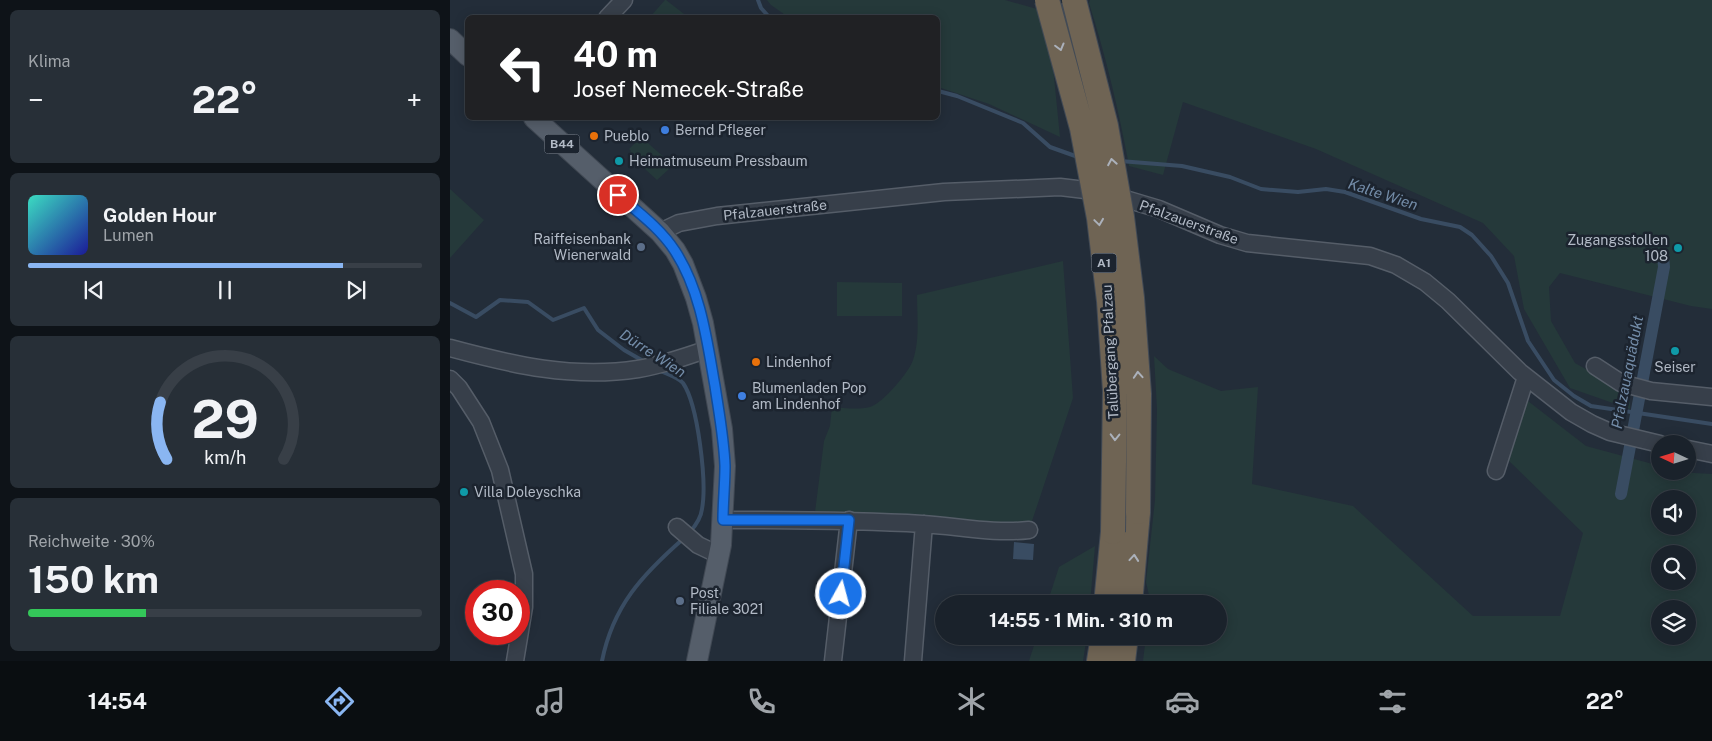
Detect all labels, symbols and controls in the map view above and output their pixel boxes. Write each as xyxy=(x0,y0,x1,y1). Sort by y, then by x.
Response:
text: 40 m xyxy=(573,34,658,75)
icon: left xyxy=(490,35,555,100)
one-way arrow xyxy=(1054,43,1065,51)
text: Klima xyxy=(28,52,70,71)
text: Josef Nemecek-Straße xyxy=(573,76,804,102)
text: 22° xyxy=(192,77,258,122)
text: − xyxy=(28,83,44,116)
text: + xyxy=(406,83,422,116)
place label: Bernd Pfleger xyxy=(675,122,766,138)
marker: Bernd Pfleger xyxy=(659,124,671,136)
place label: Pueblo xyxy=(604,128,649,144)
marker: Pueblo xyxy=(588,130,600,142)
road number: B44 xyxy=(544,134,580,154)
place label: Heimatmuseum Pressbaum xyxy=(629,153,808,169)
marker: Heimatmuseum Pressbaum xyxy=(613,155,625,167)
one-way arrow xyxy=(1108,158,1118,166)
pin xyxy=(597,174,639,216)
water label: Kalte Wien xyxy=(1346,175,1420,213)
icon: arrive xyxy=(604,181,632,209)
street label: Pfalzauerstraße xyxy=(722,197,828,223)
street label: Pfalzauerstraße xyxy=(1137,197,1241,247)
text: Golden Hour xyxy=(103,204,217,226)
one-way arrow xyxy=(1094,218,1104,227)
text: Lumen xyxy=(103,226,154,245)
place label: Raiffeisenbank Wienerwald xyxy=(533,231,631,263)
place label: Zugangsstollen 108 xyxy=(1567,232,1668,264)
marker: Raiffeisenbank Wienerwald xyxy=(635,241,647,253)
marker: Zugangsstollen 108 xyxy=(1672,242,1684,254)
road number: A1 xyxy=(1092,254,1116,272)
icon: previous xyxy=(80,276,108,304)
icon: pause xyxy=(211,276,239,304)
icon: next xyxy=(342,276,370,304)
street label: Talübergang Pfalzau xyxy=(1098,284,1122,420)
water label: Pfalzauaquädukt xyxy=(1608,314,1646,430)
water label: Dürre Wien xyxy=(617,325,689,381)
marker: Seiser xyxy=(1669,345,1681,357)
place label: Lindenhof xyxy=(766,354,832,370)
marker: Lindenhof xyxy=(750,356,762,368)
place label: Seiser xyxy=(1654,359,1696,375)
one-way arrow xyxy=(1132,371,1143,379)
place label: Blumenladen Pop am Lindenhof xyxy=(752,380,866,412)
text: 29 xyxy=(191,389,259,450)
marker: Blumenladen Pop am Lindenhof xyxy=(736,390,748,402)
one-way arrow xyxy=(1109,433,1120,441)
north arrow xyxy=(1651,435,1696,480)
map controls xyxy=(1651,435,1696,645)
text: km/h xyxy=(204,447,246,468)
place label: Villa Doleyschka xyxy=(474,484,581,500)
marker: Villa Doleyschka xyxy=(458,486,470,498)
button: sound xyxy=(1651,490,1696,535)
text: Reichweite · 30% xyxy=(28,532,155,551)
button: search xyxy=(1651,545,1696,590)
one-way arrow xyxy=(1128,553,1139,561)
text: 150 km xyxy=(28,557,159,602)
position arrow xyxy=(814,567,866,619)
speed limit sign: 30 xyxy=(465,580,530,645)
place label: Post Filiale 3021 xyxy=(690,585,764,617)
marker: Post Filiale 3021 xyxy=(674,595,686,607)
button: layers xyxy=(1651,600,1696,645)
text: 14:55 · 1 Min. · 310 m xyxy=(989,609,1173,631)
icon: directions xyxy=(322,684,357,719)
icon: music xyxy=(533,684,568,719)
icon: phone xyxy=(744,684,779,719)
icon: climate xyxy=(954,684,989,719)
icon: car xyxy=(1165,684,1200,719)
icon: filters xyxy=(1375,684,1410,719)
text: 14:54 xyxy=(88,688,147,714)
text: 22° xyxy=(1586,688,1624,714)

